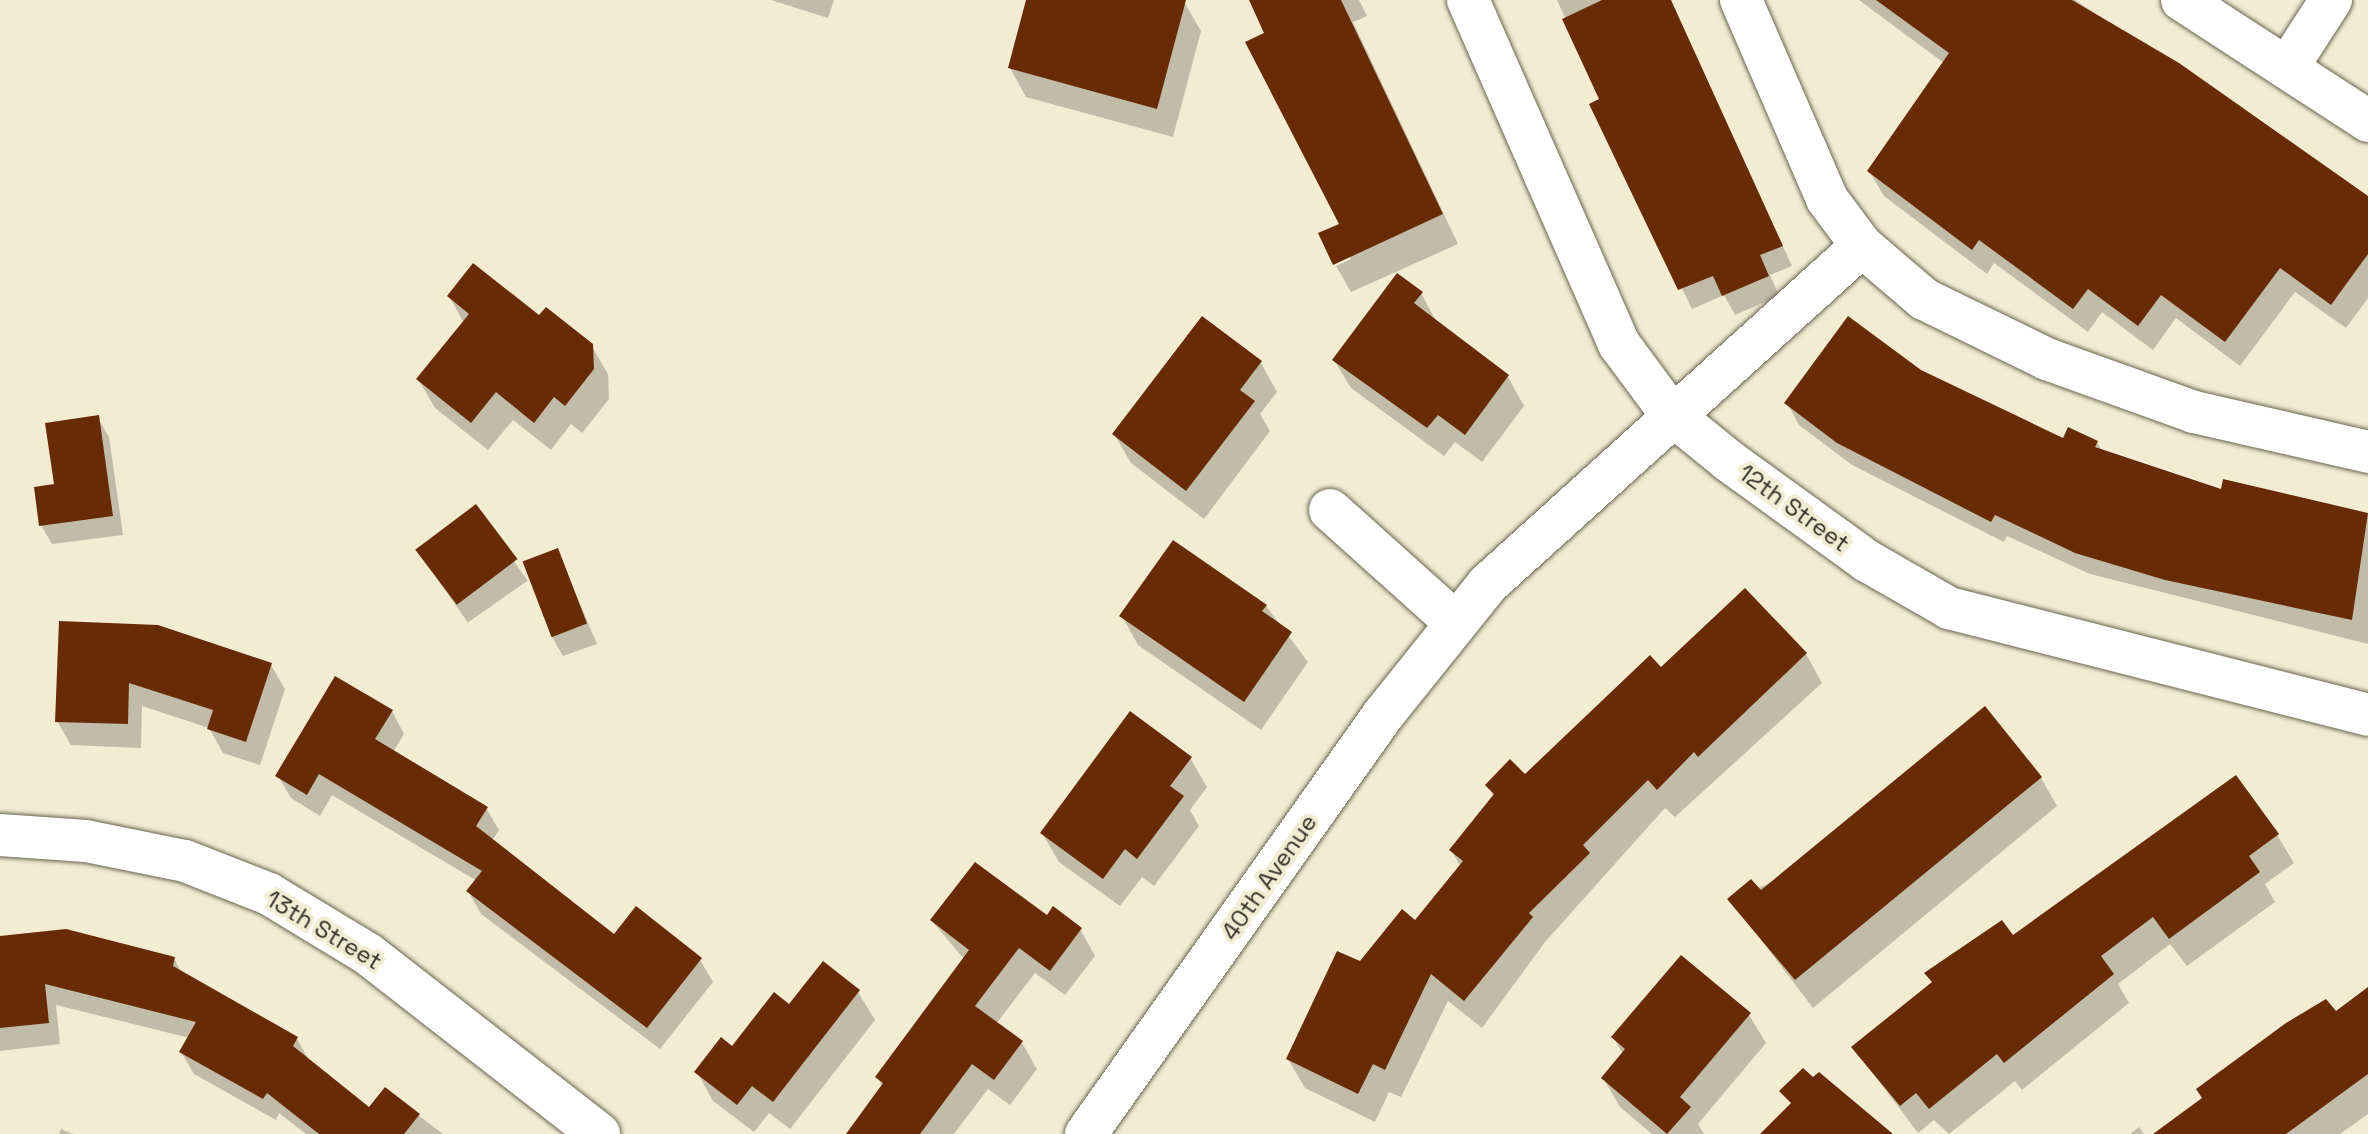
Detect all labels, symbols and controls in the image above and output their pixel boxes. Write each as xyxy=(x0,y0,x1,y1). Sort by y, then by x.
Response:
street label: 12th Street xyxy=(1733,458,1855,558)
street label: 40th Avenue xyxy=(1215,809,1323,945)
street label: 13th Street xyxy=(261,884,387,976)

